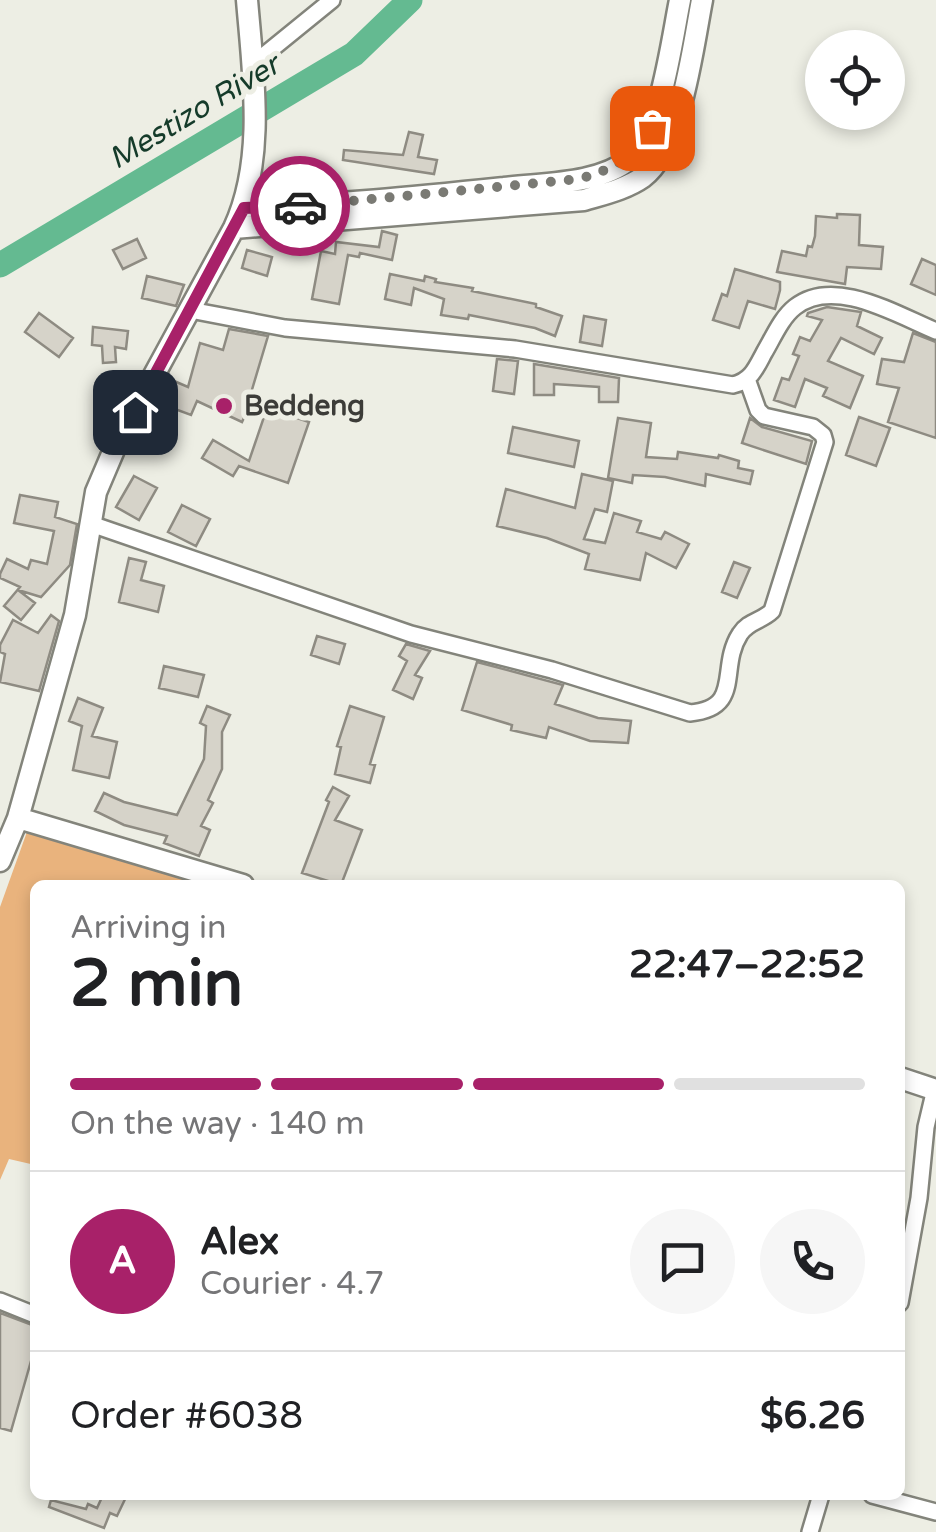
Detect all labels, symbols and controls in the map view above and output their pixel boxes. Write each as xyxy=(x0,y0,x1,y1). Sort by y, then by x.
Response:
map controls xyxy=(805,30,905,130)
button: locate xyxy=(805,30,905,130)
water label: Mestizo River xyxy=(102,45,289,177)
pin xyxy=(610,86,695,171)
icon: bag xyxy=(625,101,680,156)
courier xyxy=(250,156,350,256)
icon: car xyxy=(273,179,328,234)
pin xyxy=(93,370,178,455)
icon: home xyxy=(108,385,163,440)
place label: Beddeng xyxy=(244,389,365,423)
marker: Beddeng xyxy=(213,395,235,417)
text: Arriving in xyxy=(70,909,227,947)
text: 22:47–22:52 xyxy=(629,942,865,988)
text: 2 min xyxy=(70,945,243,1024)
text: On the way · 140 m xyxy=(70,1105,365,1143)
button: chat xyxy=(630,1209,735,1314)
button: phone xyxy=(760,1209,865,1314)
text: Alex xyxy=(200,1219,279,1265)
text: A xyxy=(108,1238,137,1284)
text: Courier · 4.7 xyxy=(200,1265,384,1303)
text: Order #6038 xyxy=(70,1393,303,1439)
text: $6.26 xyxy=(760,1393,865,1439)

